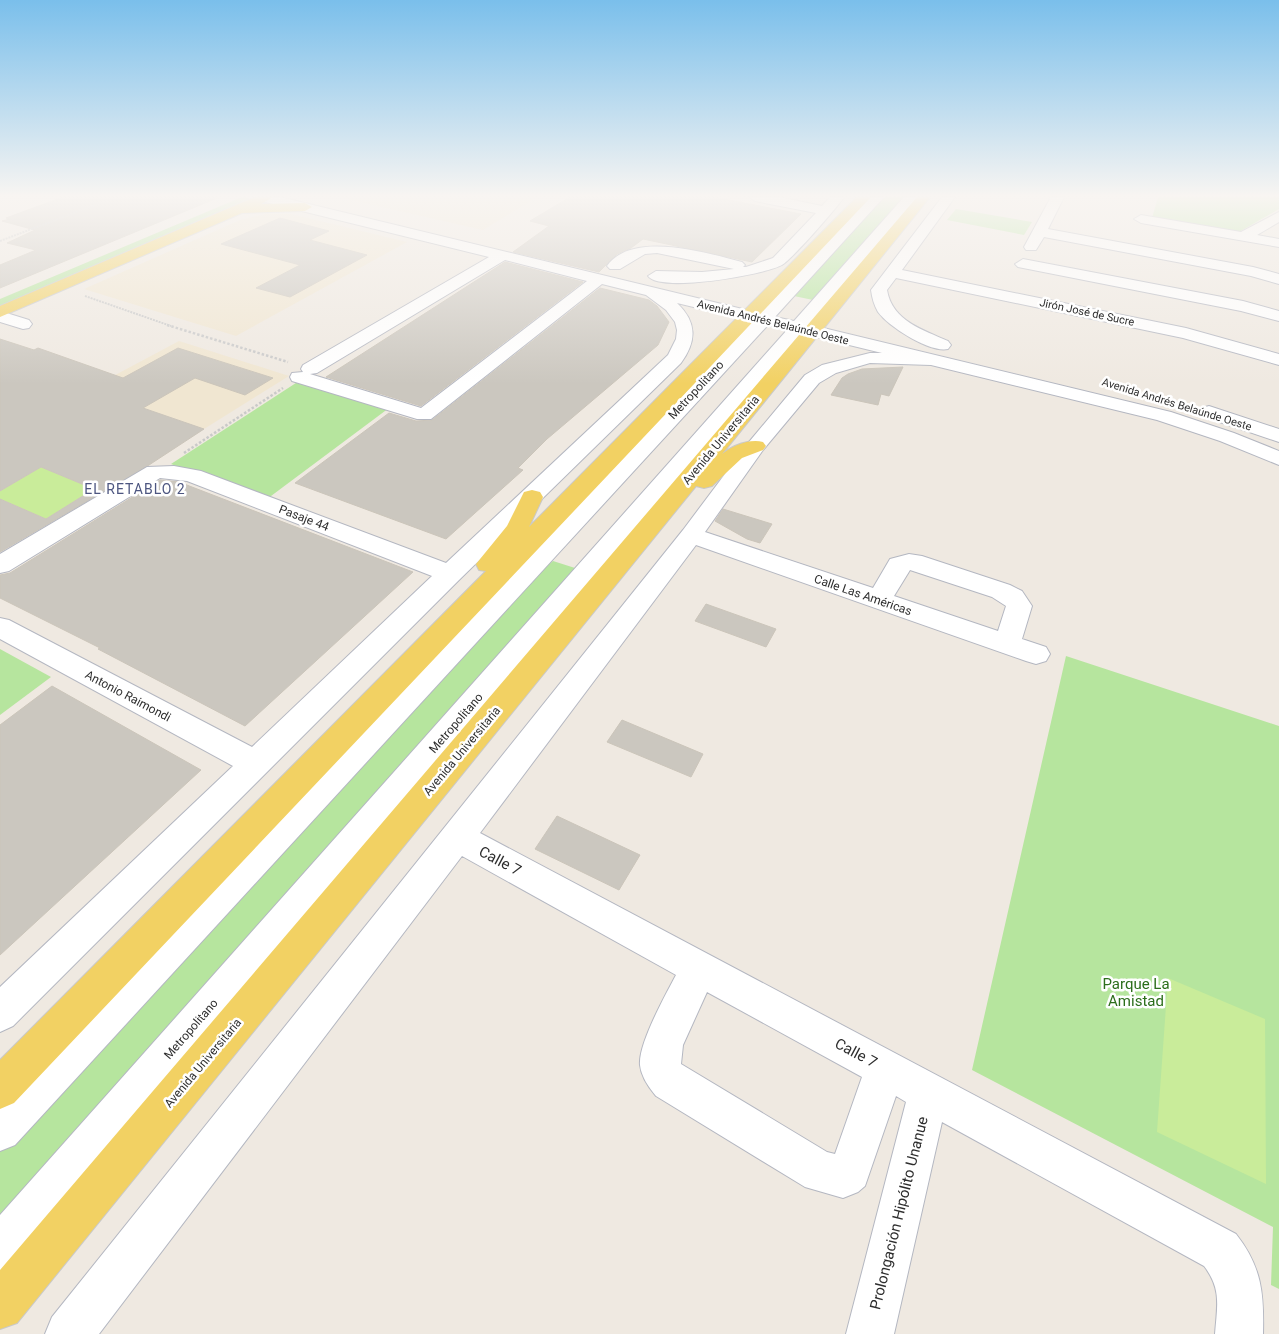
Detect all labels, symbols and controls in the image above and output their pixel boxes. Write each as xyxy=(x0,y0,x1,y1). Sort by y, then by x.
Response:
street label: Jirón José de Sucre xyxy=(1038,296,1136,329)
street label: Avenida Andrés Belaúnde Oeste xyxy=(696,297,850,348)
street label: Metropolitano xyxy=(665,358,727,422)
street label: Avenida Andrés Belaúnde Oeste xyxy=(1100,375,1253,434)
street label: Avenida Universitaria xyxy=(680,393,762,487)
district label: EL RETABLO 2 xyxy=(84,481,186,497)
street label: Pasaje 44 xyxy=(277,502,331,534)
street label: Calle Las Américas xyxy=(812,572,914,618)
street label: Antonio Raimondi xyxy=(83,668,173,725)
street label: Metropolitano xyxy=(426,690,486,756)
street label: Avenida Universitaria xyxy=(421,704,503,798)
street label: Calle 7 xyxy=(476,842,524,880)
park label: Parque La Amistad xyxy=(1102,975,1170,1010)
street label: Metropolitano xyxy=(161,996,221,1062)
street label: Avenida Universitaria xyxy=(162,1016,244,1110)
street label: Calle 7 xyxy=(832,1034,880,1072)
street label: Prolongación Hipólito Unanue xyxy=(866,1115,932,1311)

